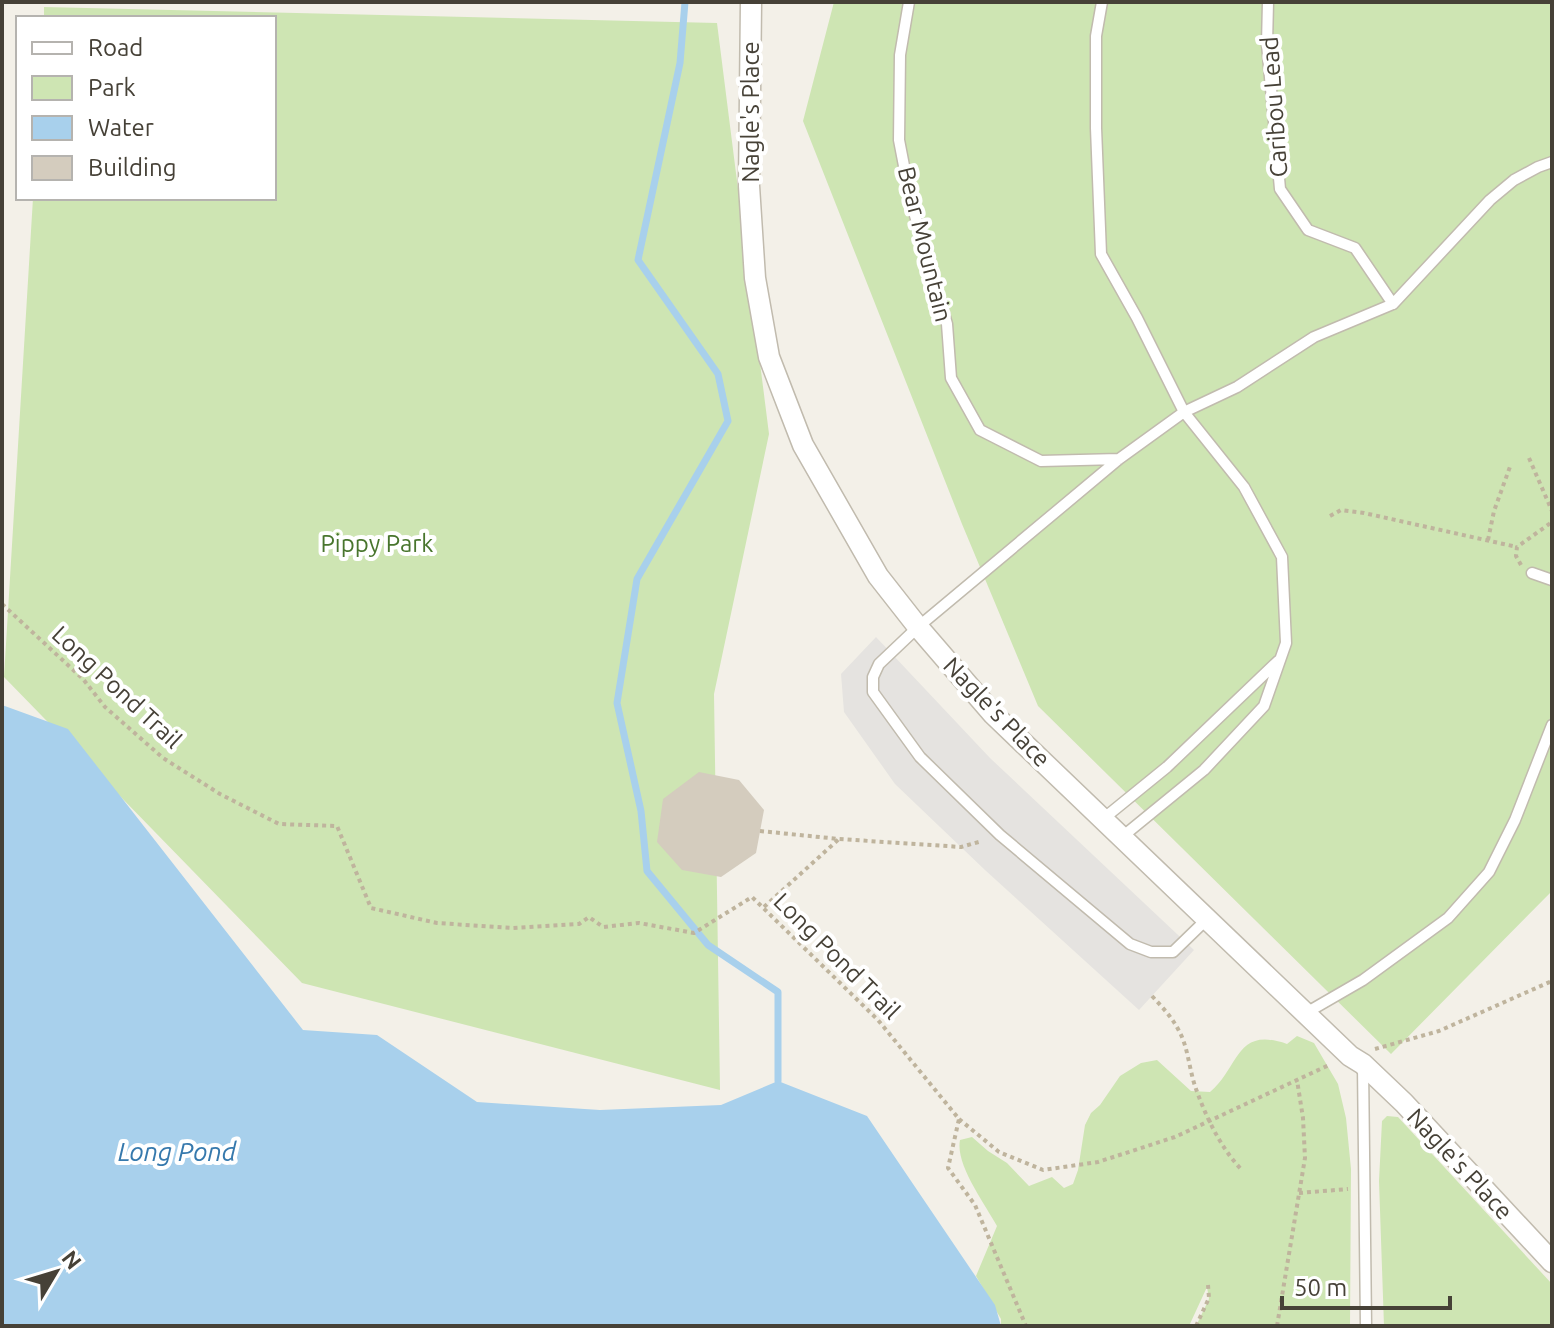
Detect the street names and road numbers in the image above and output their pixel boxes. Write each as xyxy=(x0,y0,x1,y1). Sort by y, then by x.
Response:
street label: Caribou Lead xyxy=(1256,36,1292,178)
street label: Nagle's Place xyxy=(737,41,764,183)
street label: Bear Mountain xyxy=(893,164,957,324)
street label: Long Pond Trail xyxy=(47,620,187,754)
street label: Nagle's Place xyxy=(938,652,1056,772)
street label: Long Pond Trail xyxy=(769,888,905,1024)
street label: Nagle's Place xyxy=(1402,1103,1518,1225)

